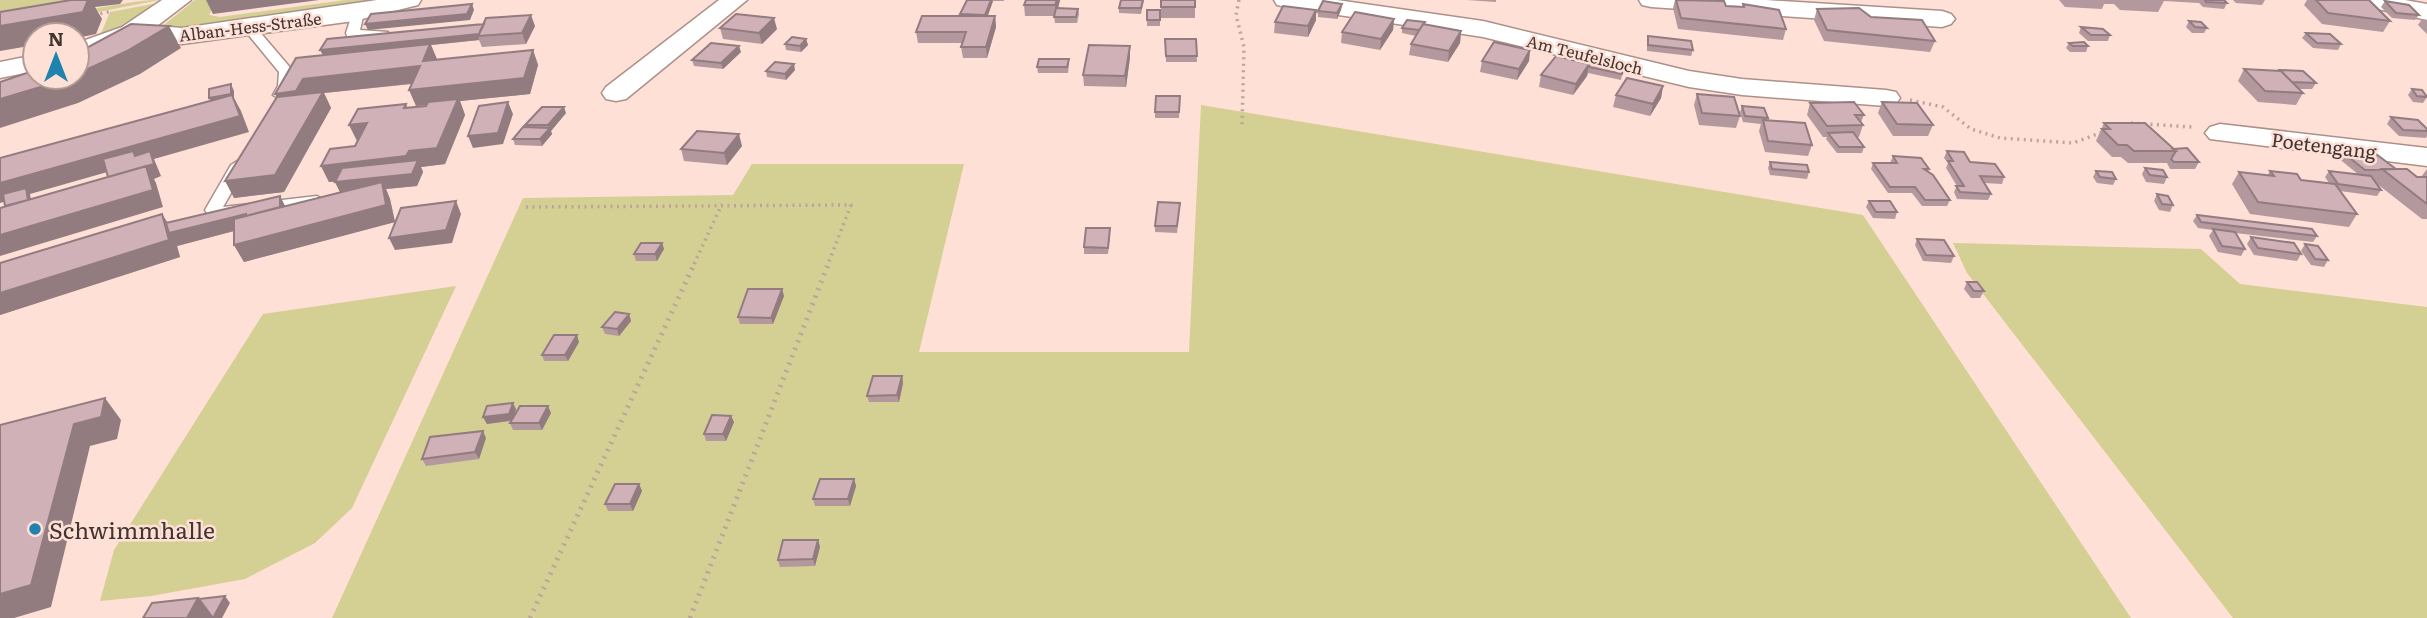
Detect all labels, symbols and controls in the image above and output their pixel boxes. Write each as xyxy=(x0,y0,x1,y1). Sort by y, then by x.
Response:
street label: Alban-Hess-Straße xyxy=(177,5,323,47)
north arrow xyxy=(21,21,91,91)
text: N xyxy=(48,24,64,52)
street label: Am Teufelsloch xyxy=(1524,28,1646,80)
street label: Poetengang xyxy=(2270,125,2379,165)
place label: Schwimmhalle xyxy=(49,512,215,546)
marker: Schwimmhalle xyxy=(27,521,43,537)

